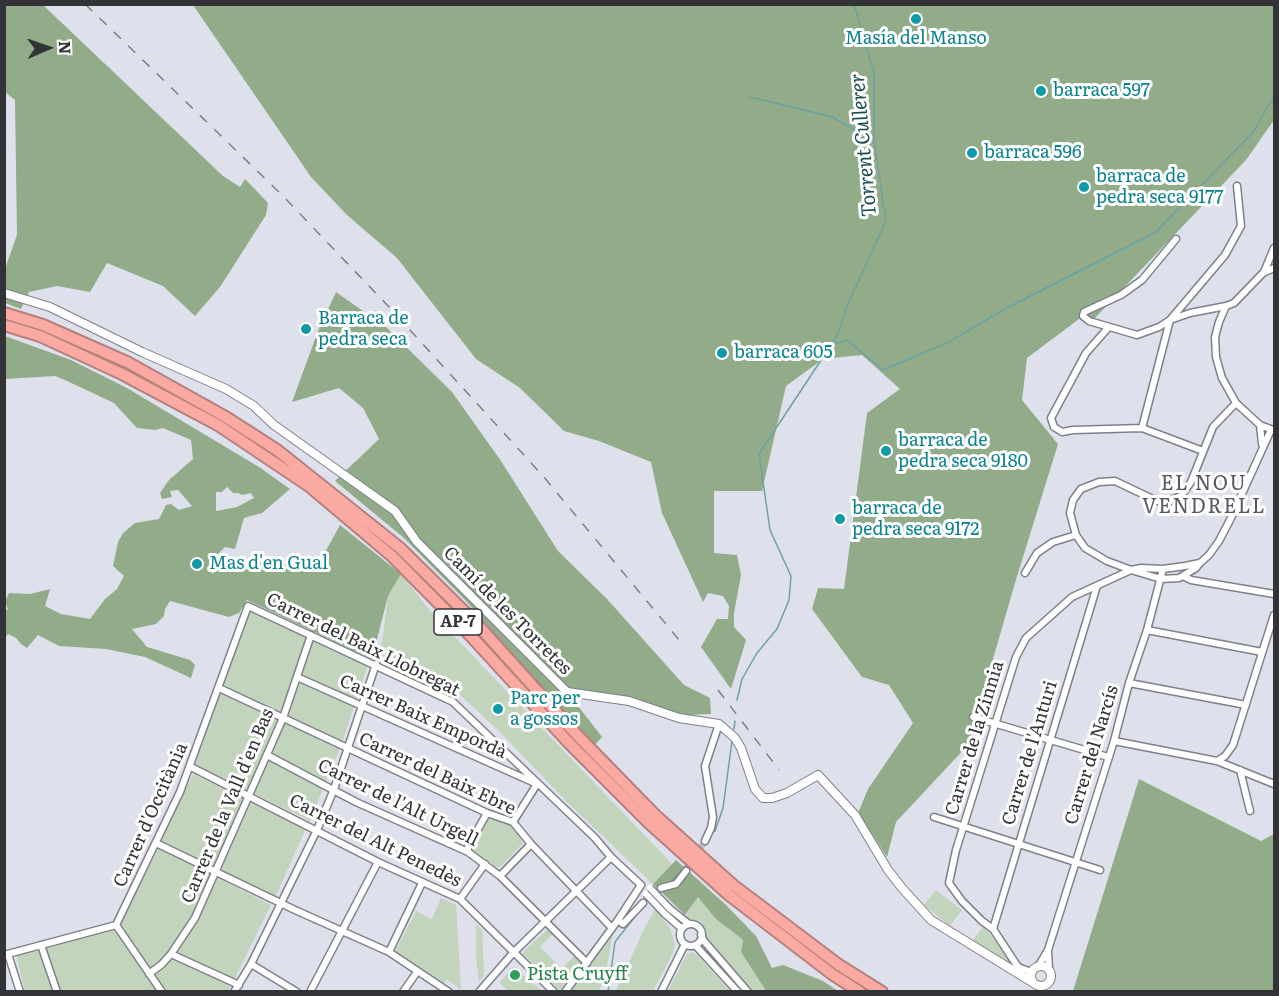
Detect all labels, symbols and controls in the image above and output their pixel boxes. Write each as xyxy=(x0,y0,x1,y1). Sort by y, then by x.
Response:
marker: Masía del Manso xyxy=(909,12,923,26)
north arrow xyxy=(18,18,78,78)
place label: Masía del Manso xyxy=(845,28,987,50)
text: N xyxy=(54,40,78,55)
water label: Torrent Cullerer xyxy=(846,72,882,218)
place label: barraca 597 xyxy=(1053,80,1150,102)
marker: barraca 597 xyxy=(1034,84,1048,98)
place label: barraca 596 xyxy=(984,142,1082,164)
marker: barraca 596 xyxy=(965,146,979,160)
place label: barraca de pedra seca 9177 xyxy=(1096,166,1223,208)
marker: barraca de pedra seca 9177 xyxy=(1077,180,1091,194)
place label: Barraca de pedra seca xyxy=(318,308,408,350)
marker: Barraca de pedra seca xyxy=(299,322,313,336)
place label: barraca 605 xyxy=(734,342,833,364)
marker: barraca 605 xyxy=(715,346,729,360)
place label: barraca de pedra seca 9180 xyxy=(898,430,1028,472)
marker: barraca de pedra seca 9180 xyxy=(879,444,893,458)
district label: EL NOU VENDRELL xyxy=(1142,472,1266,519)
place label: barraca de pedra seca 9172 xyxy=(852,498,979,540)
marker: barraca de pedra seca 9172 xyxy=(833,512,847,526)
street label: Camí de les Torretes xyxy=(439,543,575,679)
place label: Mas d'en Gual xyxy=(209,553,328,575)
marker: Mas d'en Gual xyxy=(190,557,204,571)
street label: Carrer del Baix Llobregat xyxy=(263,589,463,701)
road number: AP-7 xyxy=(434,609,482,635)
street label: Carrer de la Zinnia xyxy=(941,658,1009,818)
street label: Carrer Baix Empordà xyxy=(336,670,510,764)
street label: Carrer de l'Anturi xyxy=(998,678,1062,828)
street label: Carrer del Narcís xyxy=(1061,683,1123,827)
place label: Parc per a gossos xyxy=(510,688,580,730)
marker: Parc per a gossos xyxy=(491,702,505,716)
street label: Carrer de la Vall d'en Bas xyxy=(177,705,279,907)
street label: Carrer del Baix Ebre xyxy=(355,728,519,820)
street label: Carrer d'Occitània xyxy=(109,739,193,891)
street label: Carrer de l'Alt Urgell xyxy=(314,755,482,851)
street label: Carrer del Alt Penedès xyxy=(285,790,465,892)
place label: Pista Cruyff xyxy=(527,964,627,986)
marker: Pista Cruyff xyxy=(508,968,522,982)

